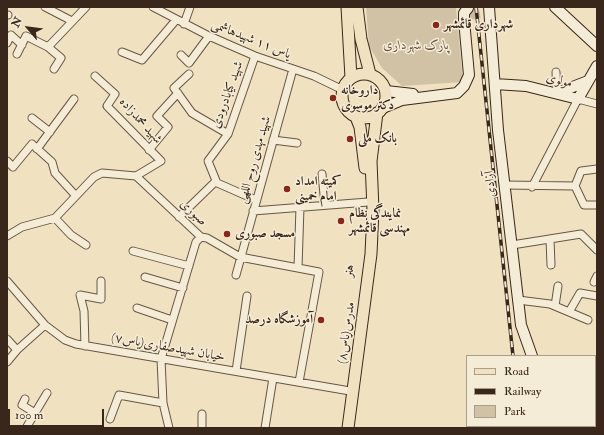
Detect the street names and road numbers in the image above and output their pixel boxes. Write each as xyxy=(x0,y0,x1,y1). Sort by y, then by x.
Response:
street label: یاس ۱۱ شهیدهاشمی xyxy=(209,17,293,63)
street label: شهید کیابادرودی xyxy=(209,59,247,131)
street label: مولوی xyxy=(544,70,574,92)
street label: شهید محمدزاده xyxy=(115,95,165,147)
street label: شهید مهدی روح اللهی xyxy=(235,114,275,206)
street label: آزادی xyxy=(482,170,500,198)
street label: صبوری xyxy=(176,196,210,230)
street label: هنر xyxy=(341,264,359,278)
street label: مدرس(یاس۸) xyxy=(335,301,359,365)
street label: خیابان شهیدصفاری(یاس۷) xyxy=(110,330,226,366)

